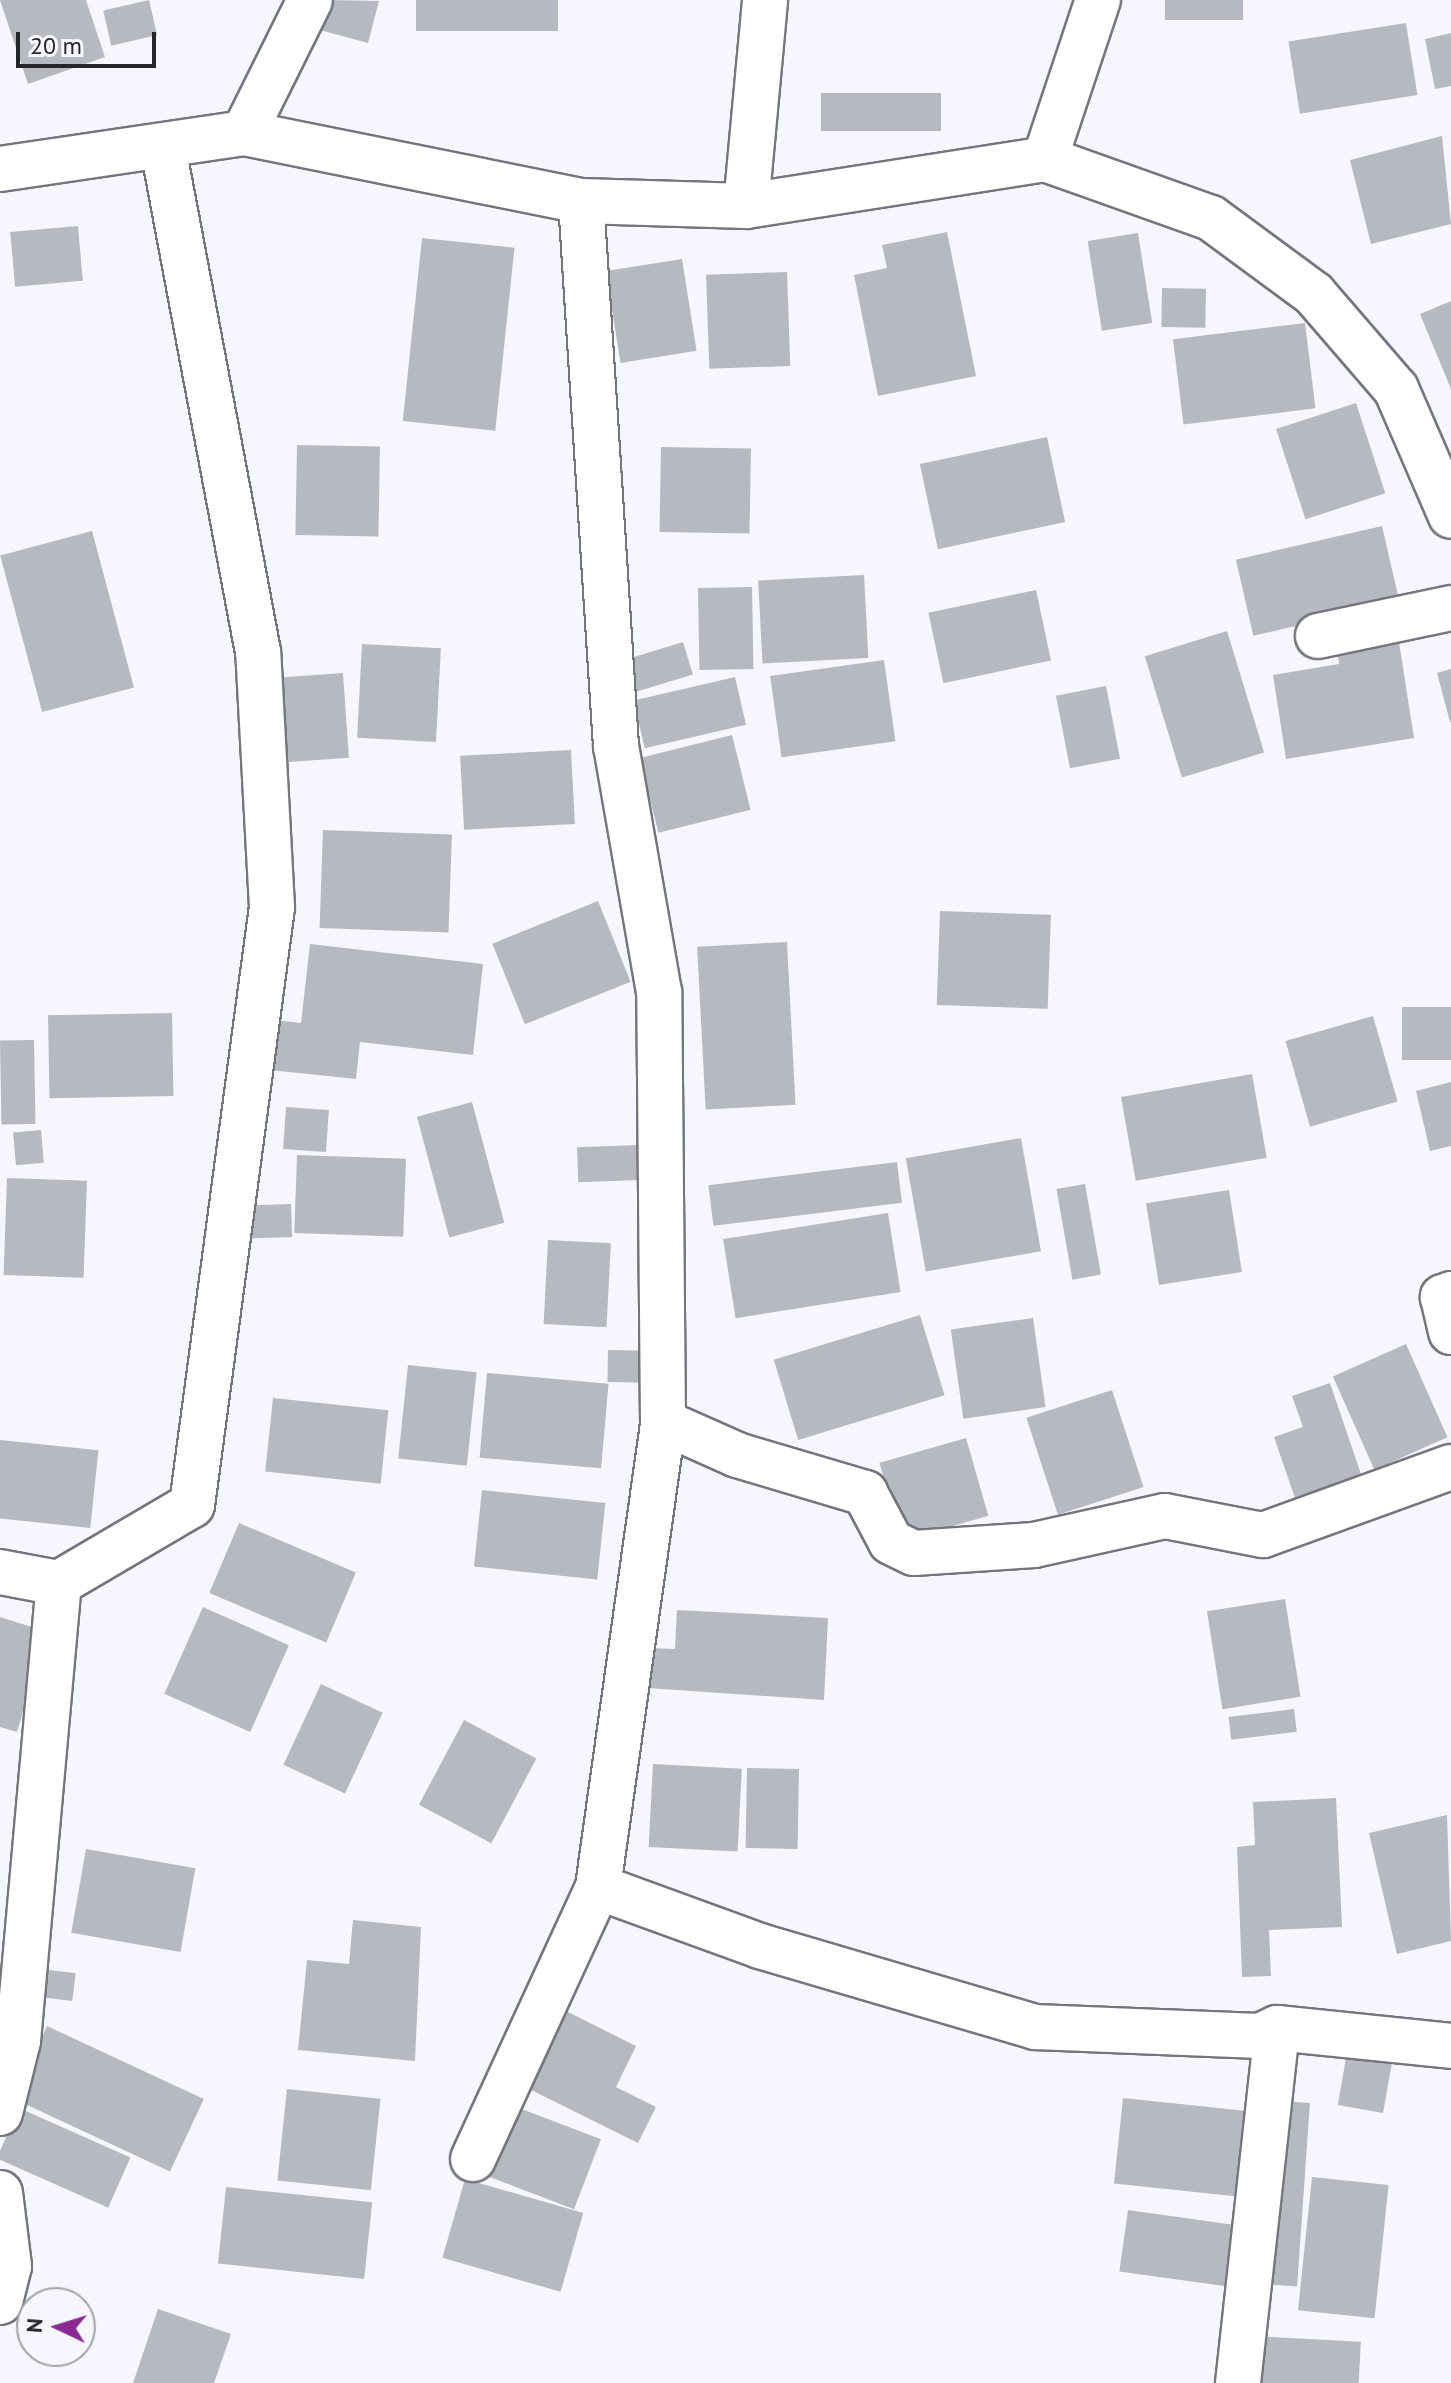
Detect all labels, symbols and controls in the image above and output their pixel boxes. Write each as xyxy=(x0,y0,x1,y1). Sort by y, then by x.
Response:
scale bar xyxy=(20,16,160,66)
text: 20 m xyxy=(30,30,82,61)
north arrow xyxy=(16,2287,96,2367)
text: N xyxy=(20,2317,49,2334)

